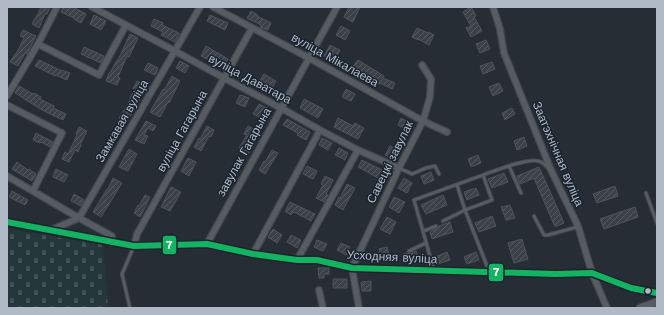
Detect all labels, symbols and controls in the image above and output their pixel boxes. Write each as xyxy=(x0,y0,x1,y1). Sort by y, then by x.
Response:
street label: вуліца Мікалаева xyxy=(289,30,381,90)
street label: вуліца Даватара xyxy=(206,51,294,107)
street label: Замкавая вуліца xyxy=(93,77,151,165)
street label: вуліца Гагарына xyxy=(154,88,210,174)
street label: Заатэхнічная вуліца xyxy=(530,100,587,209)
street label: завулак Гагарына xyxy=(214,105,274,199)
street label: Савецкі завулак xyxy=(364,118,416,206)
line badge: 7 xyxy=(162,235,177,255)
text: 7 xyxy=(166,239,173,252)
street label: Усходняя вуліца xyxy=(346,248,438,266)
line badge: 7 xyxy=(488,263,504,282)
text: 7 xyxy=(493,266,500,279)
unlabelled marker xyxy=(643,286,653,296)

